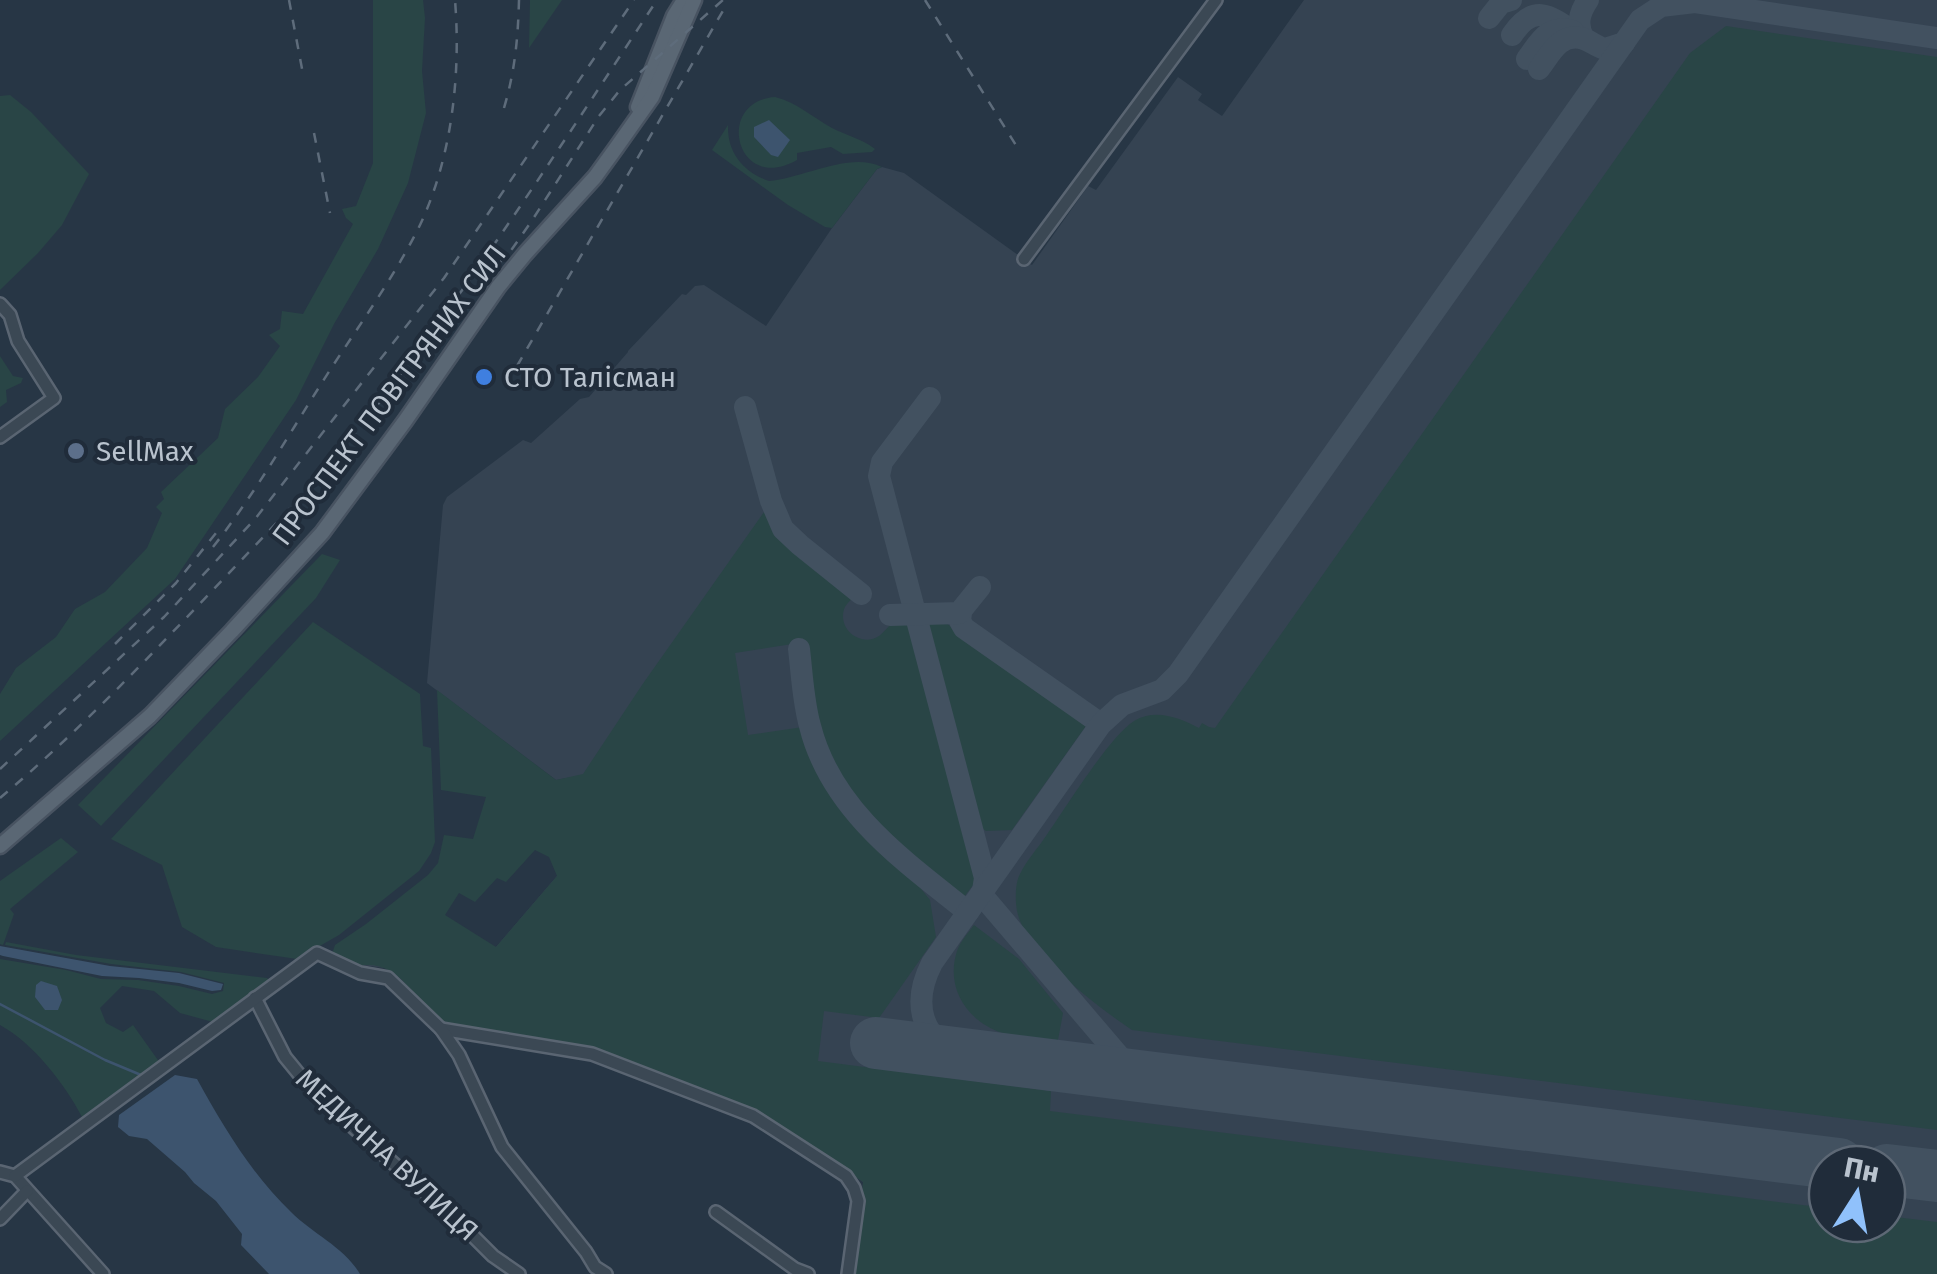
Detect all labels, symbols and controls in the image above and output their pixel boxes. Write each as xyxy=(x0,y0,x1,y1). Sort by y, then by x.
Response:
street label: ПРОСПЕКТ ПОВІТРЯНИХ СИЛ xyxy=(265,238,513,552)
place label: СТО Талісман xyxy=(504,361,676,394)
marker: СТО Талісман xyxy=(473,366,495,388)
place label: SellMax xyxy=(96,435,194,468)
marker: SellMax xyxy=(65,440,87,462)
street label: МЕДИЧНА ВУЛИЦЯ xyxy=(289,1062,485,1248)
north arrow xyxy=(1807,1144,1907,1244)
text: Пн xyxy=(1841,1150,1882,1189)

